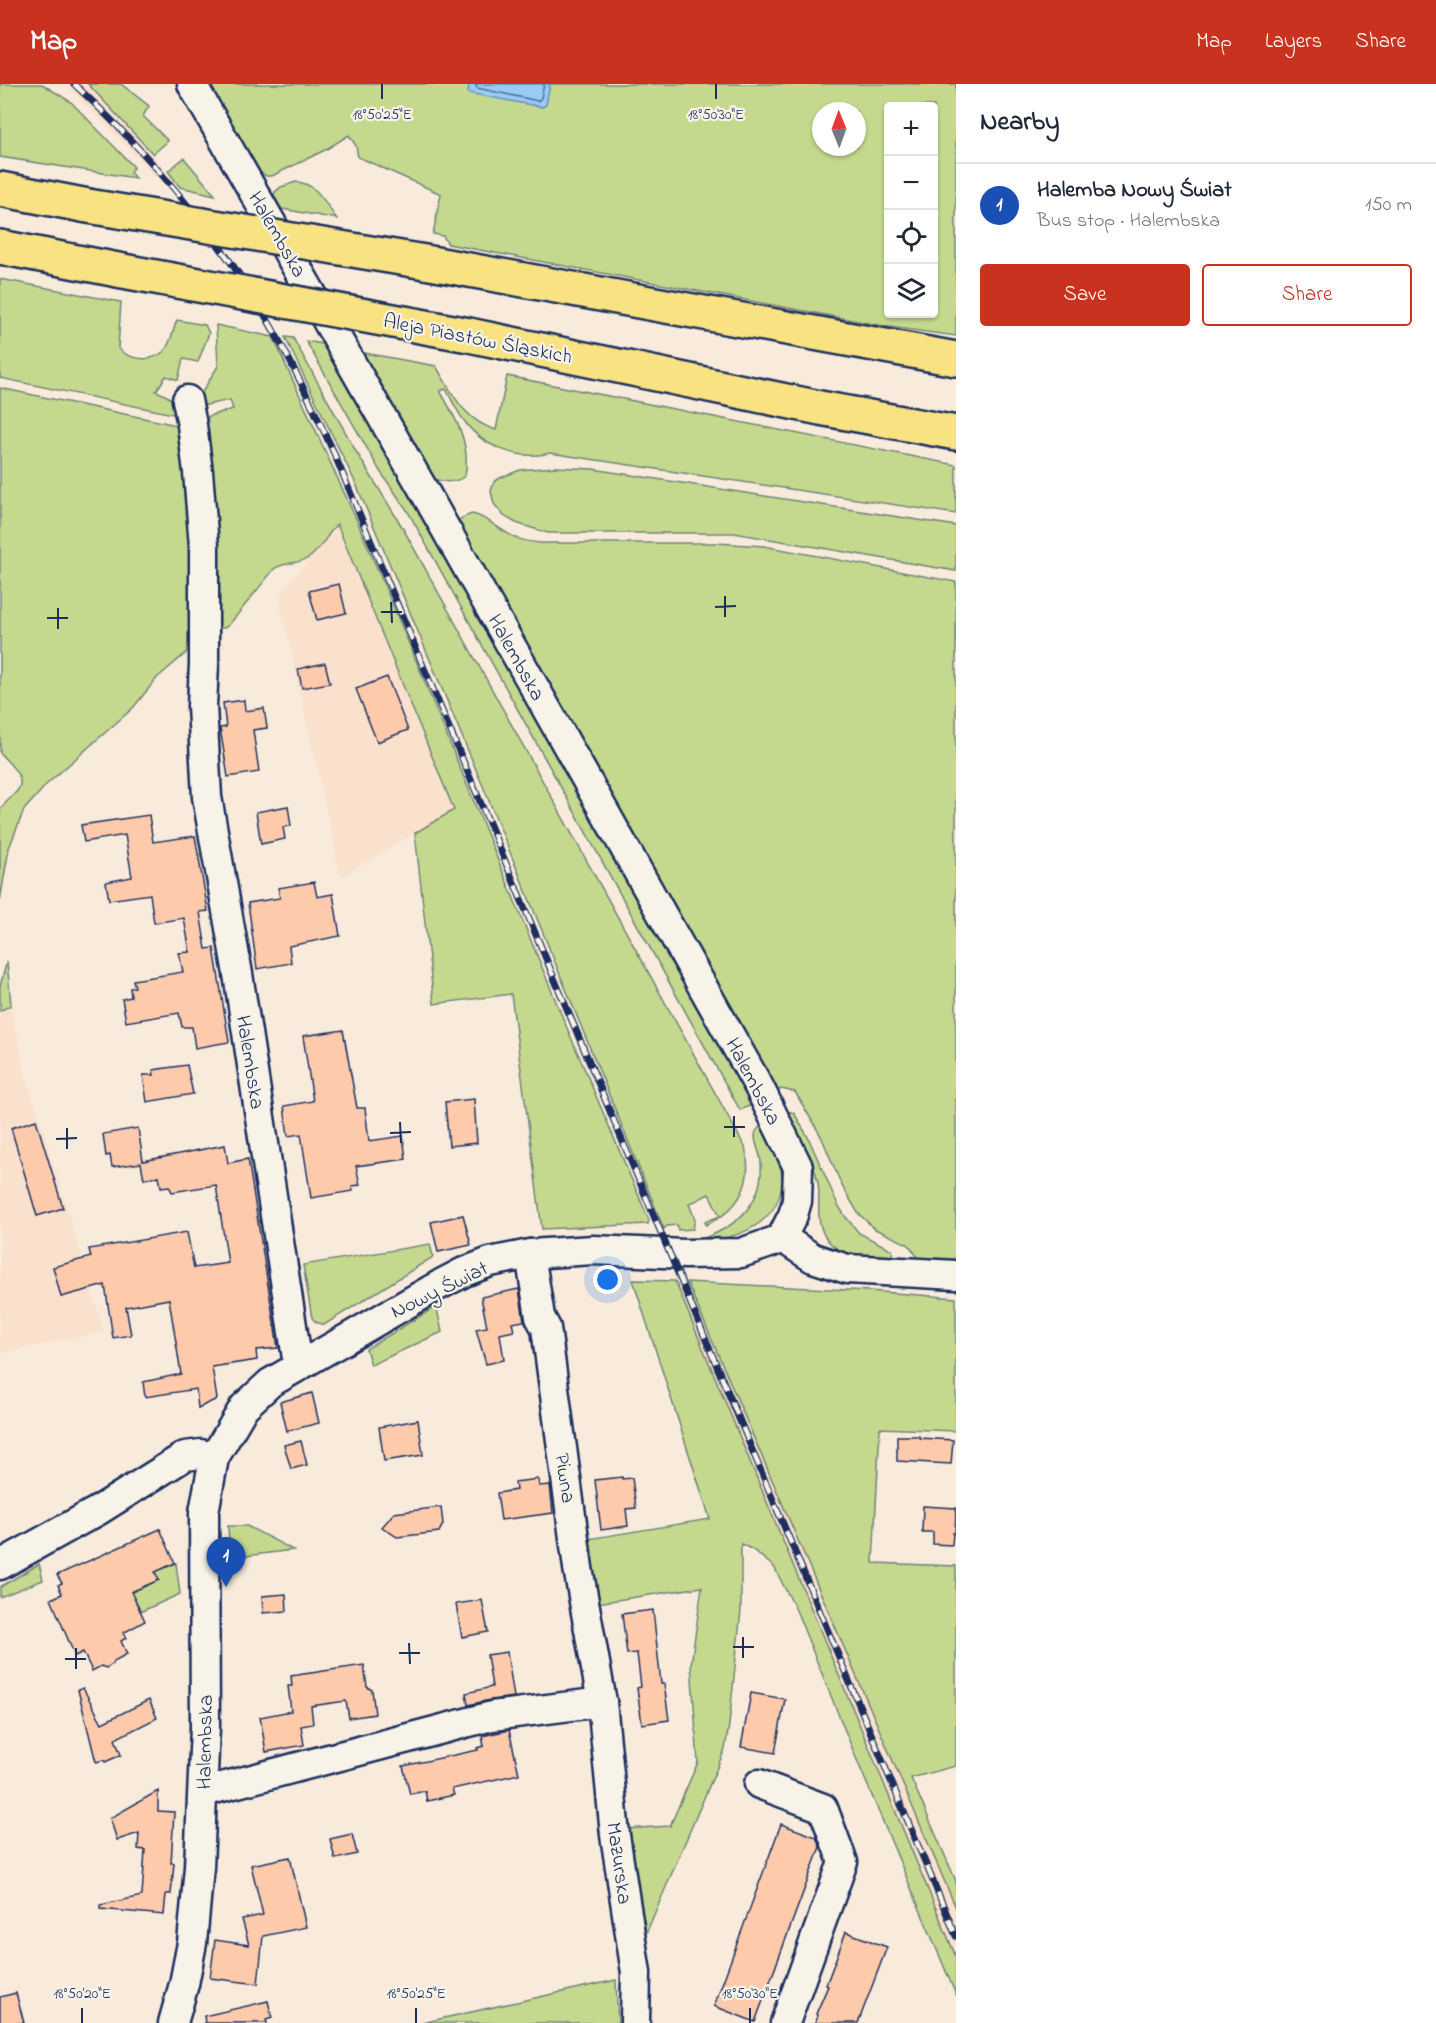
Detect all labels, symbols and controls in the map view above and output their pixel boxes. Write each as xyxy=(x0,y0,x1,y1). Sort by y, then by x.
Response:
text: Map xyxy=(30,22,77,63)
text: Map xyxy=(1196,27,1232,57)
text: Layers xyxy=(1265,27,1322,57)
text: Share xyxy=(1355,27,1406,57)
north arrow xyxy=(812,102,866,156)
map controls xyxy=(884,102,938,318)
button: + xyxy=(884,102,938,156)
text: 18°50'25"E xyxy=(352,104,412,126)
text: 18°50'30"E xyxy=(688,104,744,126)
text: Nearby xyxy=(980,104,1059,142)
button: − xyxy=(884,156,938,210)
text: Halemba Nowy Świat xyxy=(1037,175,1232,207)
street label: Halembska xyxy=(240,186,313,284)
text: 1 xyxy=(996,191,1003,220)
text: 150 m xyxy=(1365,191,1412,220)
text: Bus stop · Halembska xyxy=(1037,207,1220,236)
button: locate xyxy=(884,210,938,264)
button: layers xyxy=(884,264,938,318)
button: Save xyxy=(980,264,1190,326)
button: Share xyxy=(1202,264,1412,326)
street label: Aleja Piastów Śląskich xyxy=(381,307,575,373)
street label: Halembska xyxy=(479,609,551,707)
street label: Halembska xyxy=(227,1013,271,1112)
street label: Halembska xyxy=(717,1033,788,1131)
street label: Nowy Świat xyxy=(386,1254,495,1329)
your location xyxy=(593,1265,622,1294)
street label: Piwna xyxy=(546,1451,582,1505)
pin: 1 xyxy=(206,1538,246,1587)
street label: Halembska xyxy=(190,1694,222,1790)
street label: Mazurska xyxy=(597,1820,639,1906)
text: 18°50'20"E xyxy=(53,1983,111,2005)
text: 18°50'25"E xyxy=(386,1983,446,2005)
text: 18°50'30"E xyxy=(722,1983,778,2005)

